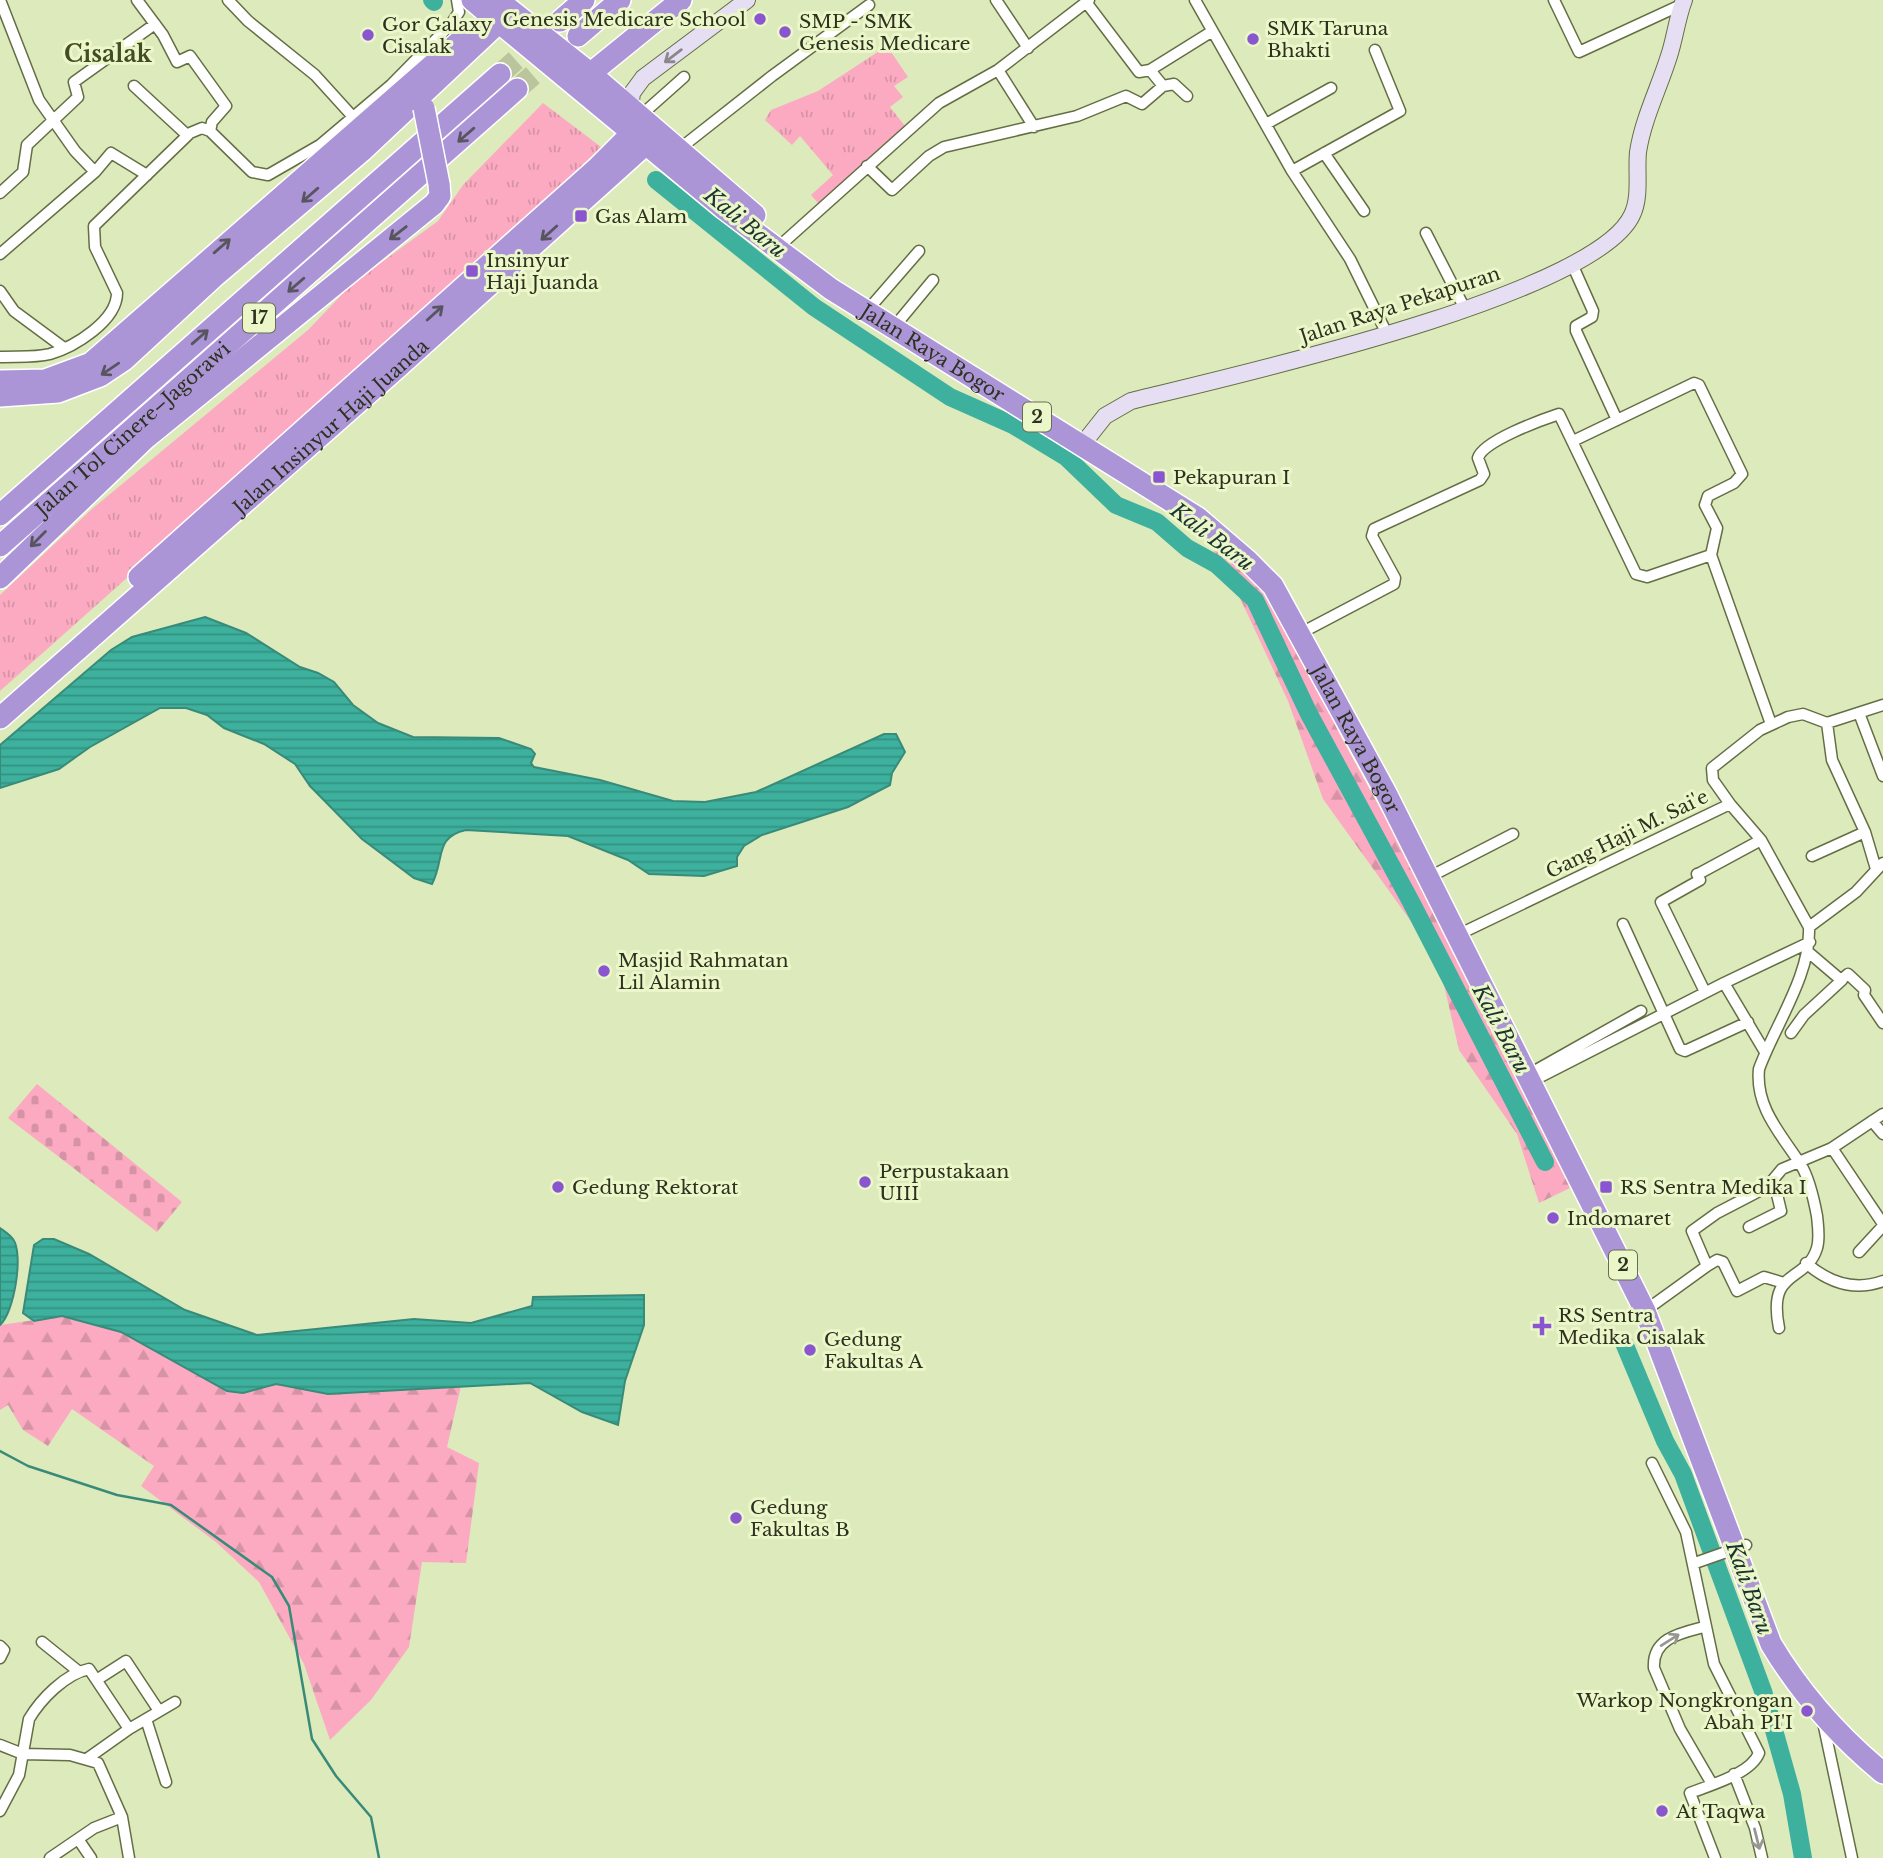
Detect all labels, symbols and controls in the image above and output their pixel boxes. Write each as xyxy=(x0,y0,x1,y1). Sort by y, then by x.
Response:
place label: Genesis Medicare School xyxy=(503,8,746,31)
place label: SMP - SMK Genesis Medicare xyxy=(799,10,970,55)
marker: Genesis Medicare School xyxy=(752,11,768,27)
place label: Gor Galaxy Cisalak xyxy=(382,13,492,58)
place label: SMK Taruna Bhakti xyxy=(1267,17,1389,62)
marker: SMP - SMK Genesis Medicare xyxy=(777,24,793,40)
marker: Gor Galaxy Cisalak xyxy=(360,27,376,43)
marker: SMK Taruna Bhakti xyxy=(1245,31,1261,47)
district label: Cisalak xyxy=(64,40,153,68)
one-way arrow xyxy=(664,48,683,63)
one-way arrow xyxy=(458,126,475,143)
water label: Kali Baru xyxy=(698,182,791,264)
one-way arrow xyxy=(301,187,319,203)
place label: Gas Alam xyxy=(595,205,687,228)
marker: Gas Alam xyxy=(573,208,589,224)
one-way arrow xyxy=(389,225,407,240)
one-way arrow xyxy=(540,225,558,241)
one-way arrow xyxy=(213,238,231,254)
place label: Insinyur Haji Juanda xyxy=(486,249,599,294)
street label: Jalan Raya Pekapuran xyxy=(1294,262,1503,349)
marker: Insinyur Haji Juanda xyxy=(464,263,480,279)
one-way arrow xyxy=(287,277,305,293)
street label: Jalan Raya Bogor xyxy=(854,297,1009,406)
road number: 17 xyxy=(243,304,275,332)
one-way arrow xyxy=(426,305,444,321)
one-way arrow xyxy=(191,329,209,345)
street label: Jalan Insinyur Haji Juanda xyxy=(226,334,434,521)
street label: Jalan Tol Cinere–Jagorawi xyxy=(28,337,235,523)
one-way arrow xyxy=(100,363,120,377)
road number: 2 xyxy=(1023,402,1051,432)
place label: Pekapuran I xyxy=(1173,466,1290,489)
marker: Pekapuran I xyxy=(1151,469,1167,485)
water label: Kali Baru xyxy=(1165,497,1259,577)
one-way arrow xyxy=(30,531,47,548)
street label: Jalan Raya Bogor xyxy=(1305,658,1406,817)
street label: Gang Haji M. Sai'e xyxy=(1542,785,1712,883)
place label: Masjid Rahmatan Lil Alamin xyxy=(618,949,789,994)
marker: Masjid Rahmatan Lil Alamin xyxy=(596,963,612,979)
water label: Kali Baru xyxy=(1466,979,1535,1078)
place label: Perpustakaan UIII xyxy=(879,1160,1009,1205)
marker: Perpustakaan UIII xyxy=(857,1174,873,1190)
place label: Gedung Rektorat xyxy=(572,1176,739,1199)
place label: RS Sentra Medika I xyxy=(1620,1176,1807,1199)
marker: Gedung Rektorat xyxy=(550,1179,566,1195)
marker: RS Sentra Medika I xyxy=(1598,1179,1614,1195)
place label: Indomaret xyxy=(1567,1207,1672,1230)
marker: Indomaret xyxy=(1545,1210,1561,1226)
road number: 2 xyxy=(1609,1250,1637,1280)
place label: RS Sentra Medika Cisalak xyxy=(1558,1304,1705,1349)
marker: RS Sentra Medika Cisalak xyxy=(1532,1316,1552,1336)
place label: Gedung Fakultas A xyxy=(824,1328,923,1373)
marker: Gedung Fakultas A xyxy=(802,1342,818,1358)
place label: Gedung Fakultas B xyxy=(750,1496,850,1541)
marker: Gedung Fakultas B xyxy=(728,1510,744,1526)
water label: Kali Baru xyxy=(1720,1537,1778,1638)
one-way arrow xyxy=(1660,1632,1680,1646)
place label: Warkop Nongkrongan Abah PI'I xyxy=(1575,1689,1793,1734)
marker: Warkop Nongkrongan Abah PI'I xyxy=(1799,1703,1815,1719)
place label: At Taqwa xyxy=(1675,1800,1766,1823)
marker: At Taqwa xyxy=(1654,1803,1670,1819)
one-way arrow xyxy=(1752,1828,1765,1850)

